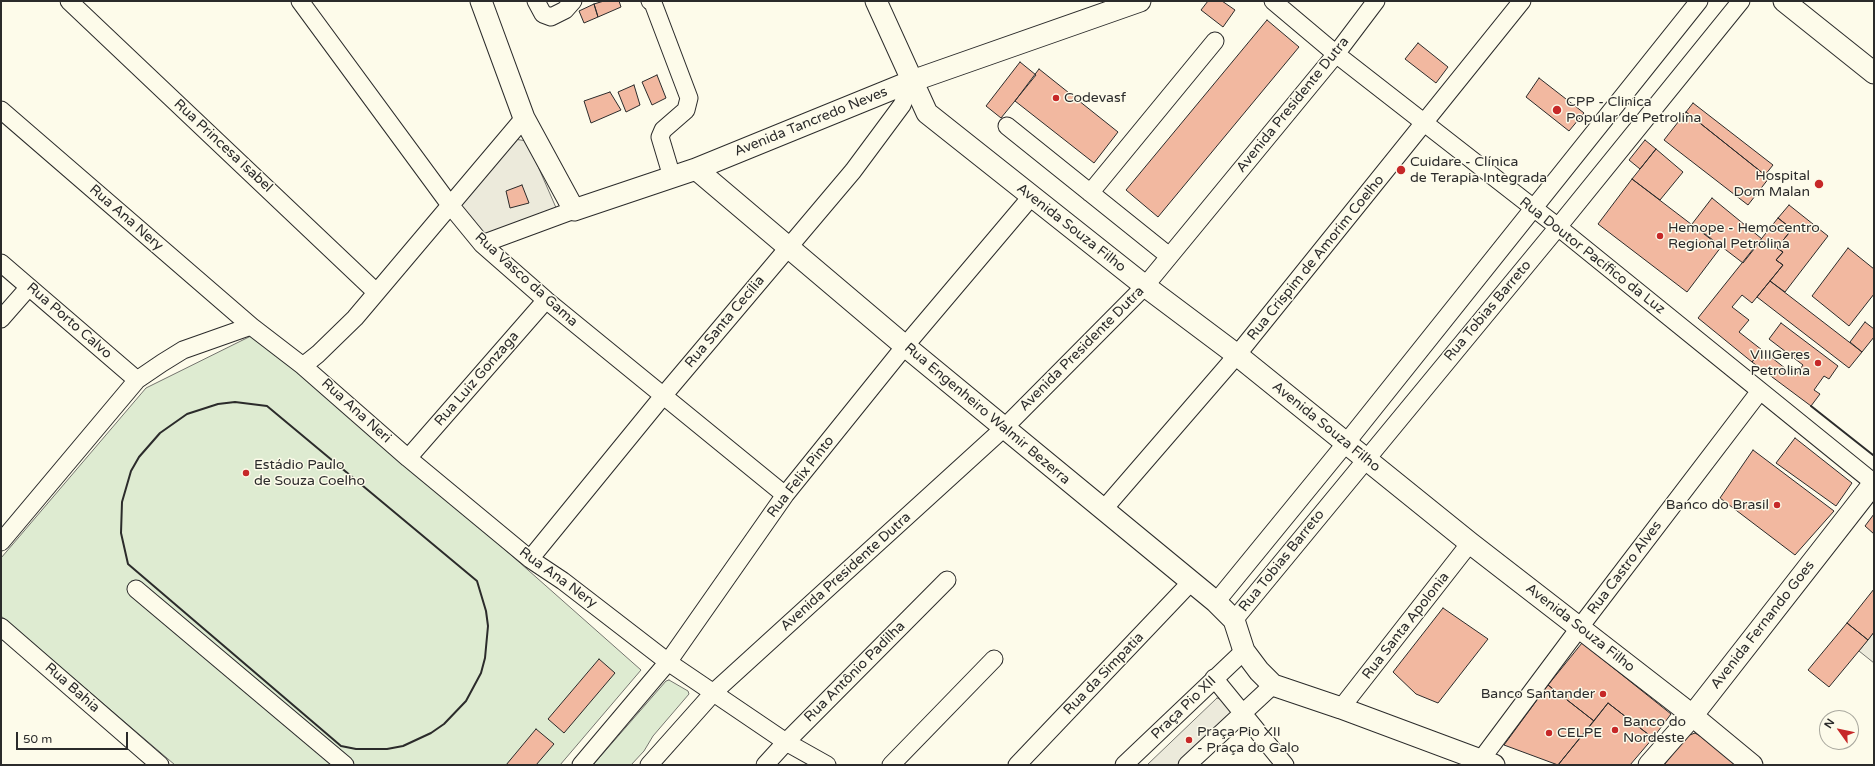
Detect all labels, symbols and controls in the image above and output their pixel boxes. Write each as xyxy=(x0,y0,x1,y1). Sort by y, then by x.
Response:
street label: Avenida Presidente Dutra xyxy=(1233,34,1353,176)
street label: Avenida Tancredo Neves xyxy=(732,84,890,160)
place label: Codevasf xyxy=(1064,90,1126,106)
marker: Codevasf xyxy=(1051,93,1061,103)
place label: CPP - Clinica Popular de Petrolina xyxy=(1566,94,1701,126)
street label: Rua Princesa Isabel xyxy=(170,96,276,196)
marker: CPP - Clinica Popular de Petrolina xyxy=(1551,104,1563,116)
place label: Cuidare - Clínica de Terapia Integrada xyxy=(1410,154,1547,186)
marker: Cuidare - Clínica de Terapia Integrada xyxy=(1395,164,1407,176)
place label: Hospital Dom Malan xyxy=(1733,168,1810,200)
street label: Rua Crispim de Amorim Coelho xyxy=(1244,172,1388,344)
marker: Hospital Dom Malan xyxy=(1813,178,1825,190)
street label: Avenida Souza Filho xyxy=(1013,180,1129,276)
street label: Rua Ana Nery xyxy=(86,181,166,255)
street label: Rua Doutor Pacífico da Luz xyxy=(1516,194,1668,318)
place label: Hemope - Hemocentro Regional Petrolina xyxy=(1668,220,1820,252)
street label: Rua Vasco da Gama xyxy=(471,229,581,331)
marker: Hemope - Hemocentro Regional Petrolina xyxy=(1655,231,1665,241)
street label: Rua Tobias Barreto xyxy=(1441,257,1535,365)
street label: Rua Santa Cecília xyxy=(682,273,768,371)
street label: Rua Porto Calvo xyxy=(23,279,115,363)
street label: Avenida Presidente Dutra xyxy=(1016,283,1148,415)
street label: Rua Luiz Gonzaga xyxy=(431,328,523,430)
street label: Rua Engenheiro Walmir Bezerra xyxy=(901,340,1073,488)
place label: VIIIGeres Petrolina xyxy=(1750,347,1810,380)
marker: VIIIGeres Petrolina xyxy=(1813,358,1823,368)
street label: Rua Ana Neri xyxy=(318,375,394,447)
street label: Avenida Souza Filho xyxy=(1269,378,1383,476)
street label: Rua Felix Pinto xyxy=(764,433,838,521)
place label: Estádio Paulo de Souza Coelho xyxy=(254,457,365,490)
marker: Estádio Paulo de Souza Coelho xyxy=(241,468,251,478)
place label: Banco do Brasil xyxy=(1666,497,1769,513)
marker: Banco do Brasil xyxy=(1772,500,1782,510)
street label: Rua Tobias Barreto xyxy=(1236,507,1328,615)
street label: Avenida Presidente Dutra xyxy=(777,509,915,635)
street label: Rua Castro Alves xyxy=(1584,518,1666,618)
street label: Rua Ana Nery xyxy=(516,544,600,612)
street label: Avenida Fernando Goes xyxy=(1708,557,1818,693)
street label: Rua Santa Apolonia xyxy=(1359,569,1453,683)
street label: Avenida Souza Filho xyxy=(1522,580,1638,676)
street label: Rua Antônio Padilha xyxy=(801,618,909,726)
street label: Rua da Simpatia xyxy=(1060,629,1148,719)
street label: Rua Bahia xyxy=(41,660,103,716)
street label: Praça Pio XII xyxy=(1148,673,1220,743)
place label: Banco Santander xyxy=(1481,686,1595,702)
marker: Banco Santander xyxy=(1598,689,1608,699)
north arrow xyxy=(1819,710,1859,750)
place label: Banco do Nordeste xyxy=(1623,714,1686,746)
text: N xyxy=(1821,716,1837,731)
scale bar xyxy=(18,724,130,750)
place label: Praça Pio XII - Praça do Galo xyxy=(1197,724,1299,756)
place label: CELPE xyxy=(1557,725,1602,741)
marker: Banco do Nordeste xyxy=(1610,725,1620,735)
marker: CELPE xyxy=(1544,728,1554,738)
text: 50 m xyxy=(23,732,52,746)
marker: Praça Pio XII - Praça do Galo xyxy=(1184,735,1194,745)

